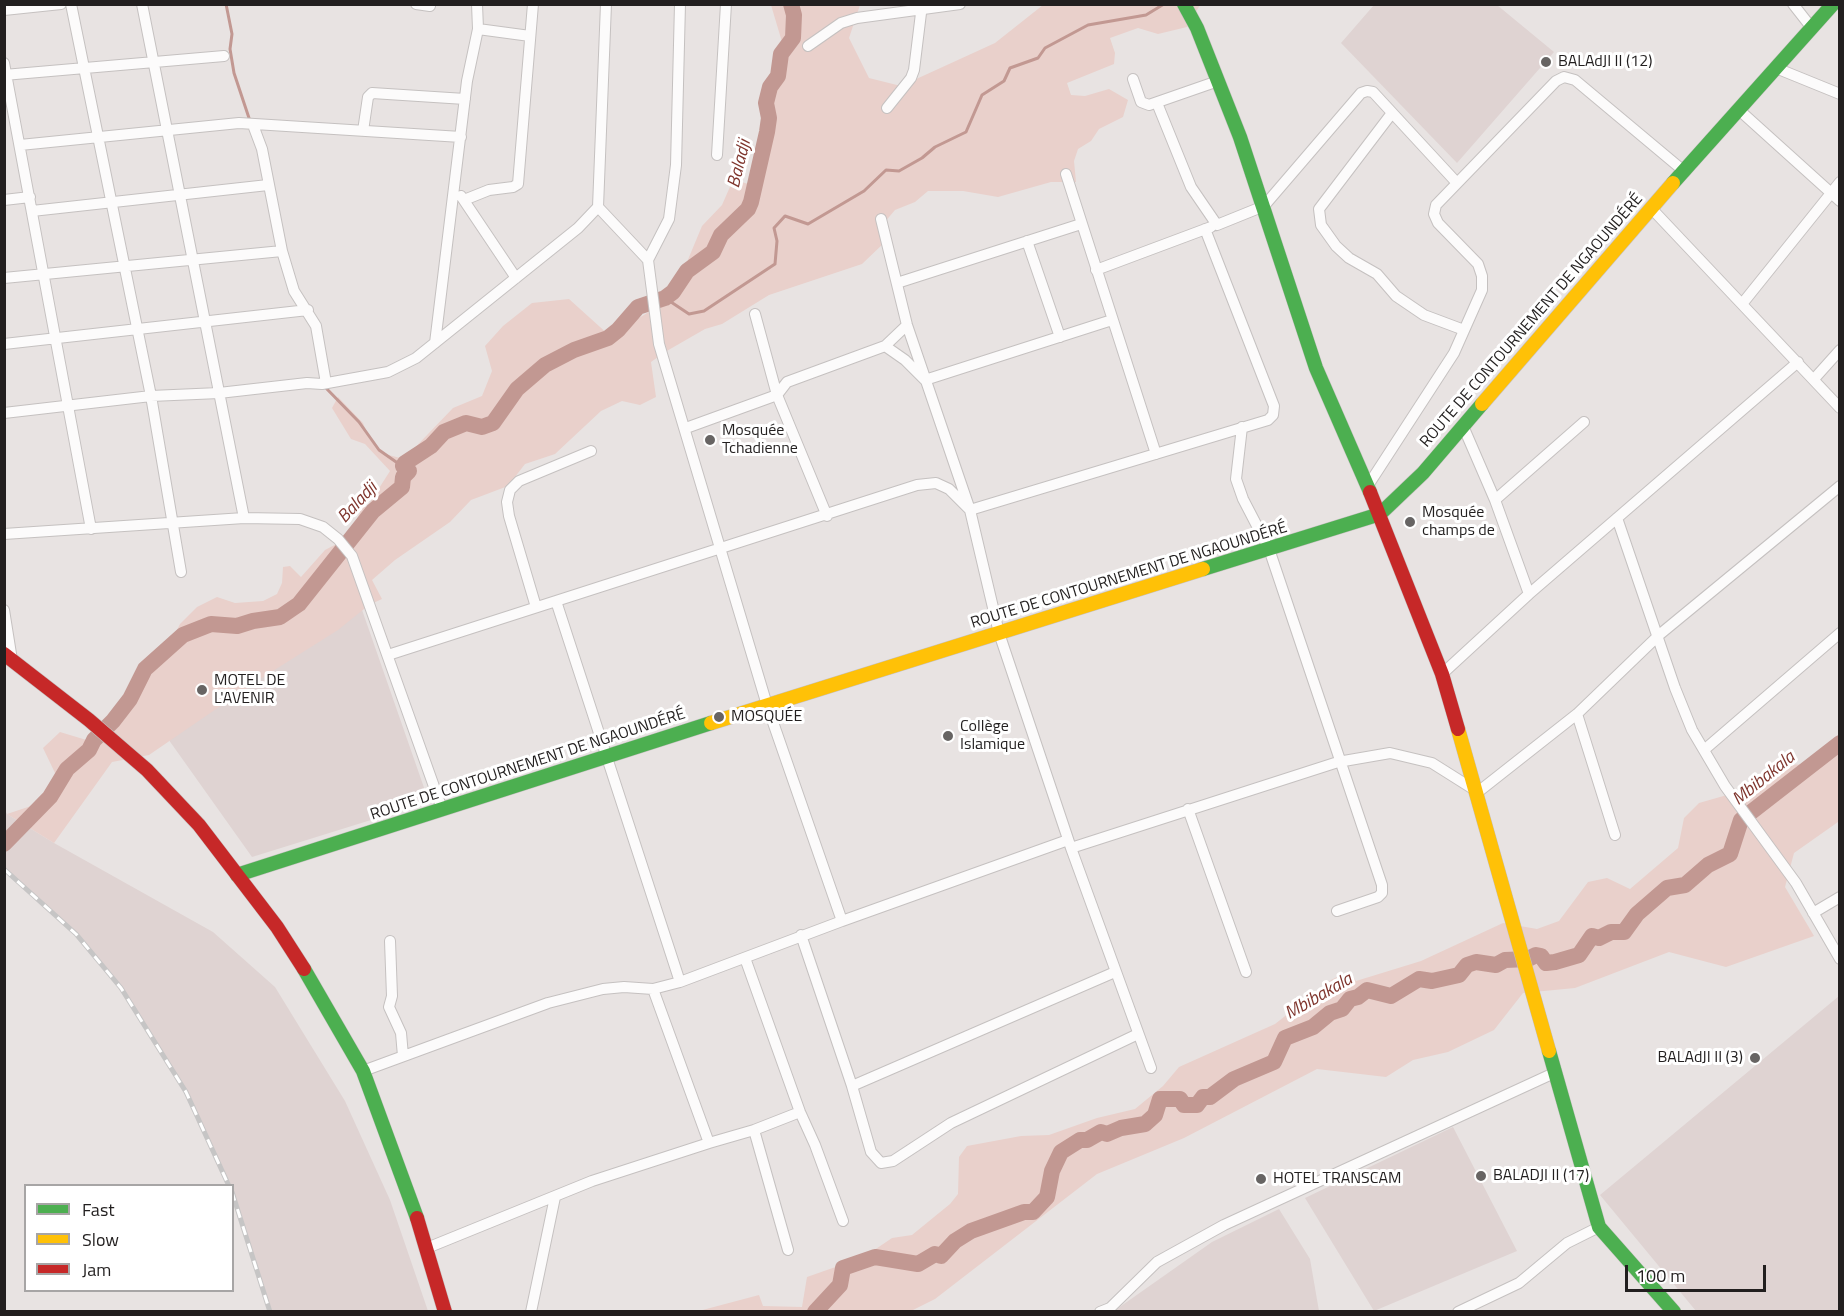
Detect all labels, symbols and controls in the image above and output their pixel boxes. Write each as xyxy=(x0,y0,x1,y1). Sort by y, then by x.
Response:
place label: BALAdJI II (12) xyxy=(1558,52,1652,72)
marker: BALAdJI II (12) xyxy=(1539,55,1553,69)
water label: Baladji xyxy=(724,138,756,190)
street label: ROUTE DE CONTOURNEMENT DE NGAOUNDÉRÉ xyxy=(1417,190,1647,452)
place label: Mosquée Tchadienne xyxy=(722,421,798,459)
marker: Mosquée Tchadienne xyxy=(703,433,717,447)
water label: Baladji xyxy=(334,478,382,528)
place label: Mosquée champs de xyxy=(1422,503,1495,541)
marker: Mosquée champs de xyxy=(1403,515,1417,529)
street label: ROUTE DE CONTOURNEMENT DE NGAOUNDÉRÉ xyxy=(968,519,1290,633)
place label: MOTEL DE L'AVENIR xyxy=(214,671,285,709)
marker: MOTEL DE L'AVENIR xyxy=(195,683,209,697)
street label: ROUTE DE CONTOURNEMENT DE NGAOUNDÉRÉ xyxy=(368,705,688,825)
place label: MOSQUÉE xyxy=(731,707,802,727)
marker: MOSQUÉE xyxy=(712,710,726,724)
place label: Collège Islamique xyxy=(960,717,1025,755)
marker: Collège Islamique xyxy=(941,729,955,743)
water label: Mbibakala xyxy=(1728,747,1800,811)
water label: Mbibakala xyxy=(1281,969,1357,1025)
place label: BALAdJI II (3) xyxy=(1658,1048,1743,1068)
marker: BALAdJI II (3) xyxy=(1748,1051,1762,1065)
place label: BALADJI II (17) xyxy=(1493,1166,1589,1186)
place label: HOTEL TRANSCAM xyxy=(1273,1169,1401,1189)
marker: BALADJI II (17) xyxy=(1474,1169,1488,1183)
marker: HOTEL TRANSCAM xyxy=(1254,1172,1268,1186)
legend xyxy=(24,1184,234,1292)
text: Fast xyxy=(82,1196,115,1223)
text: Slow xyxy=(82,1226,119,1253)
scale bar xyxy=(1628,1253,1769,1291)
text: Jam xyxy=(82,1256,111,1283)
text: 100 m xyxy=(1636,1262,1685,1289)

